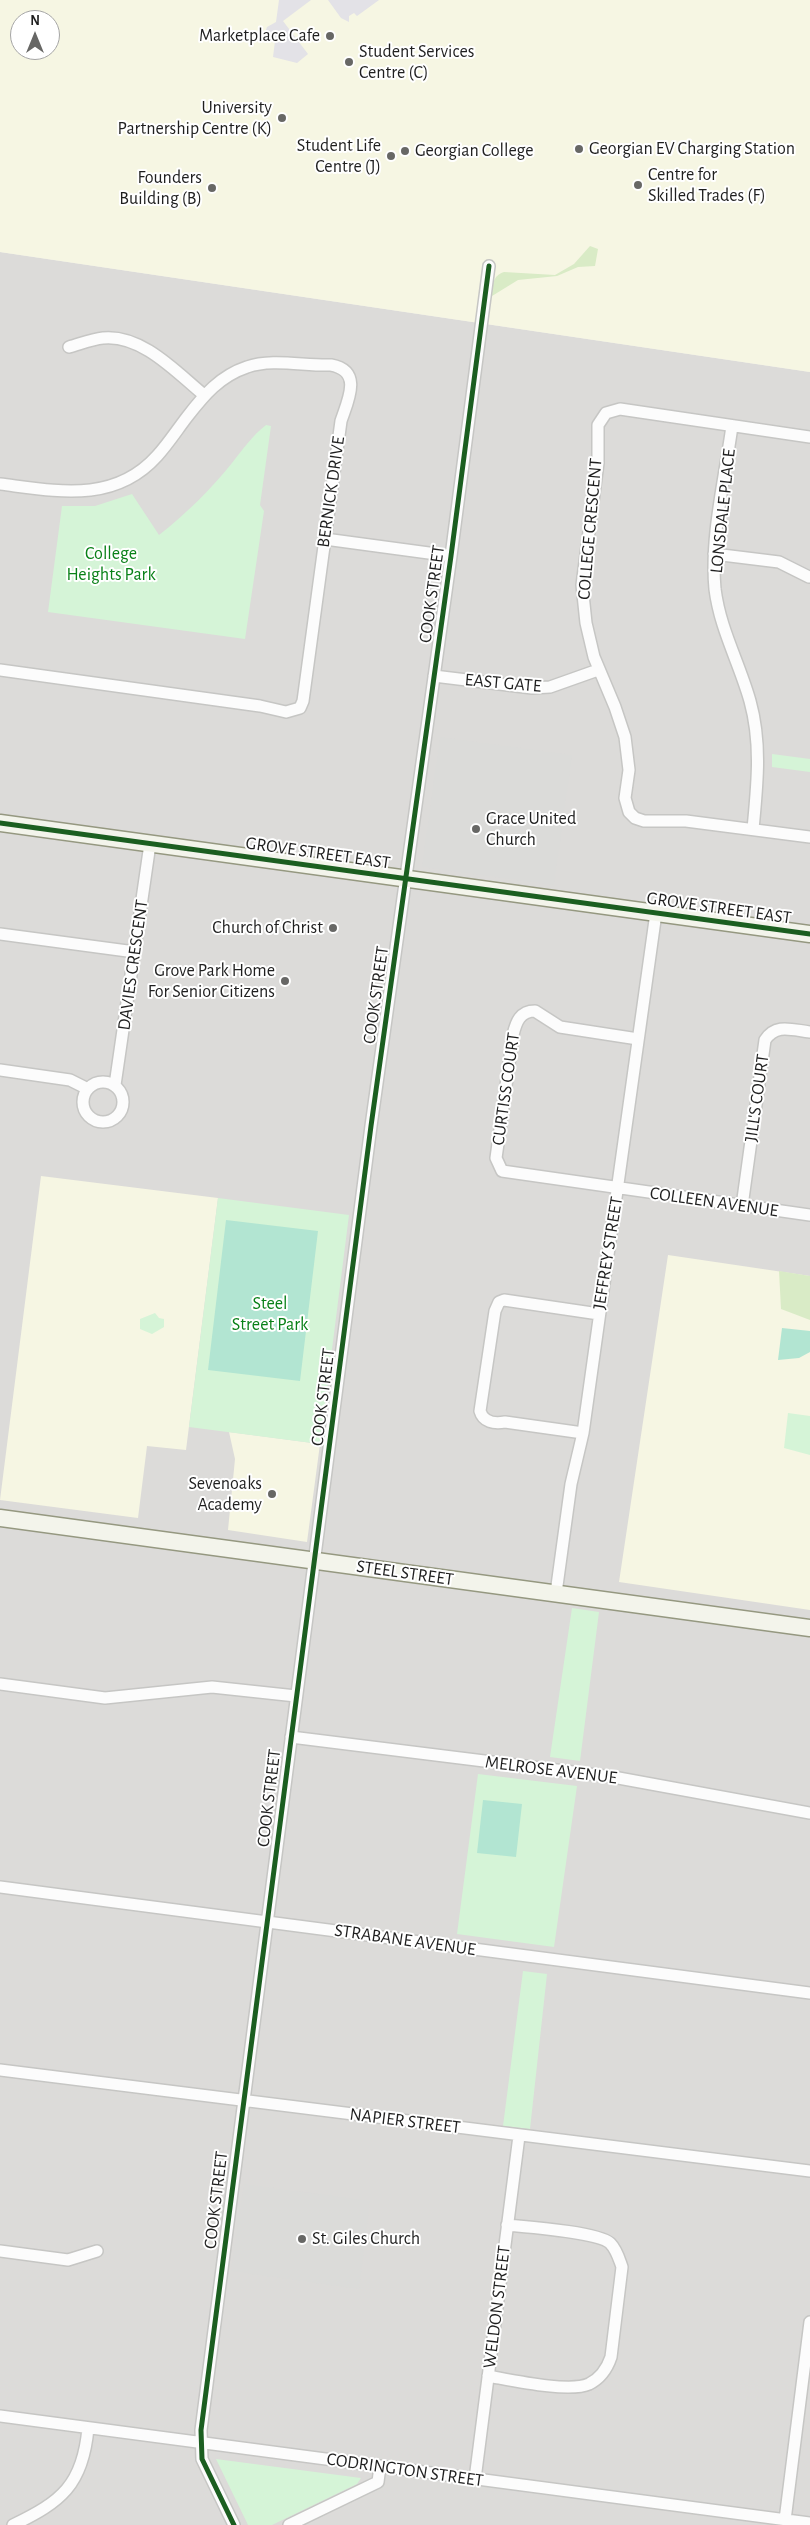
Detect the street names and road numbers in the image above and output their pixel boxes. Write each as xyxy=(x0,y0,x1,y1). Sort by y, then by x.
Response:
street label: BERNICK DRIVE xyxy=(312,435,350,549)
street label: LONSDALE PLACE xyxy=(706,448,740,574)
street label: COLLEGE CRESCENT xyxy=(573,457,607,601)
street label: COOK STREET xyxy=(414,544,450,644)
street label: EAST GATE xyxy=(464,669,542,697)
street label: GROVE STREET EAST xyxy=(244,832,392,874)
street label: GROVE STREET EAST xyxy=(645,887,793,929)
street label: DAVIES CRESCENT xyxy=(113,898,153,1032)
street label: COOK STREET xyxy=(358,945,394,1045)
street label: CURTISS COURT xyxy=(487,1031,525,1147)
street label: JILL'S COURT xyxy=(740,1053,774,1143)
street label: COLLEEN AVENUE xyxy=(648,1182,780,1222)
street label: JEFFREY STREET xyxy=(588,1195,628,1311)
street label: COOK STREET xyxy=(306,1347,340,1447)
street label: STEEL STREET xyxy=(355,1555,455,1591)
street label: COOK STREET xyxy=(252,1748,286,1848)
street label: MELROSE AVENUE xyxy=(484,1751,618,1789)
street label: STRABANE AVENUE xyxy=(333,1919,477,1961)
street label: NAPIER STREET xyxy=(348,2103,462,2139)
street label: COOK STREET xyxy=(199,2150,233,2250)
street label: WELDON STREET xyxy=(479,2244,515,2370)
street label: CODRINGTON STREET xyxy=(325,2448,485,2492)

